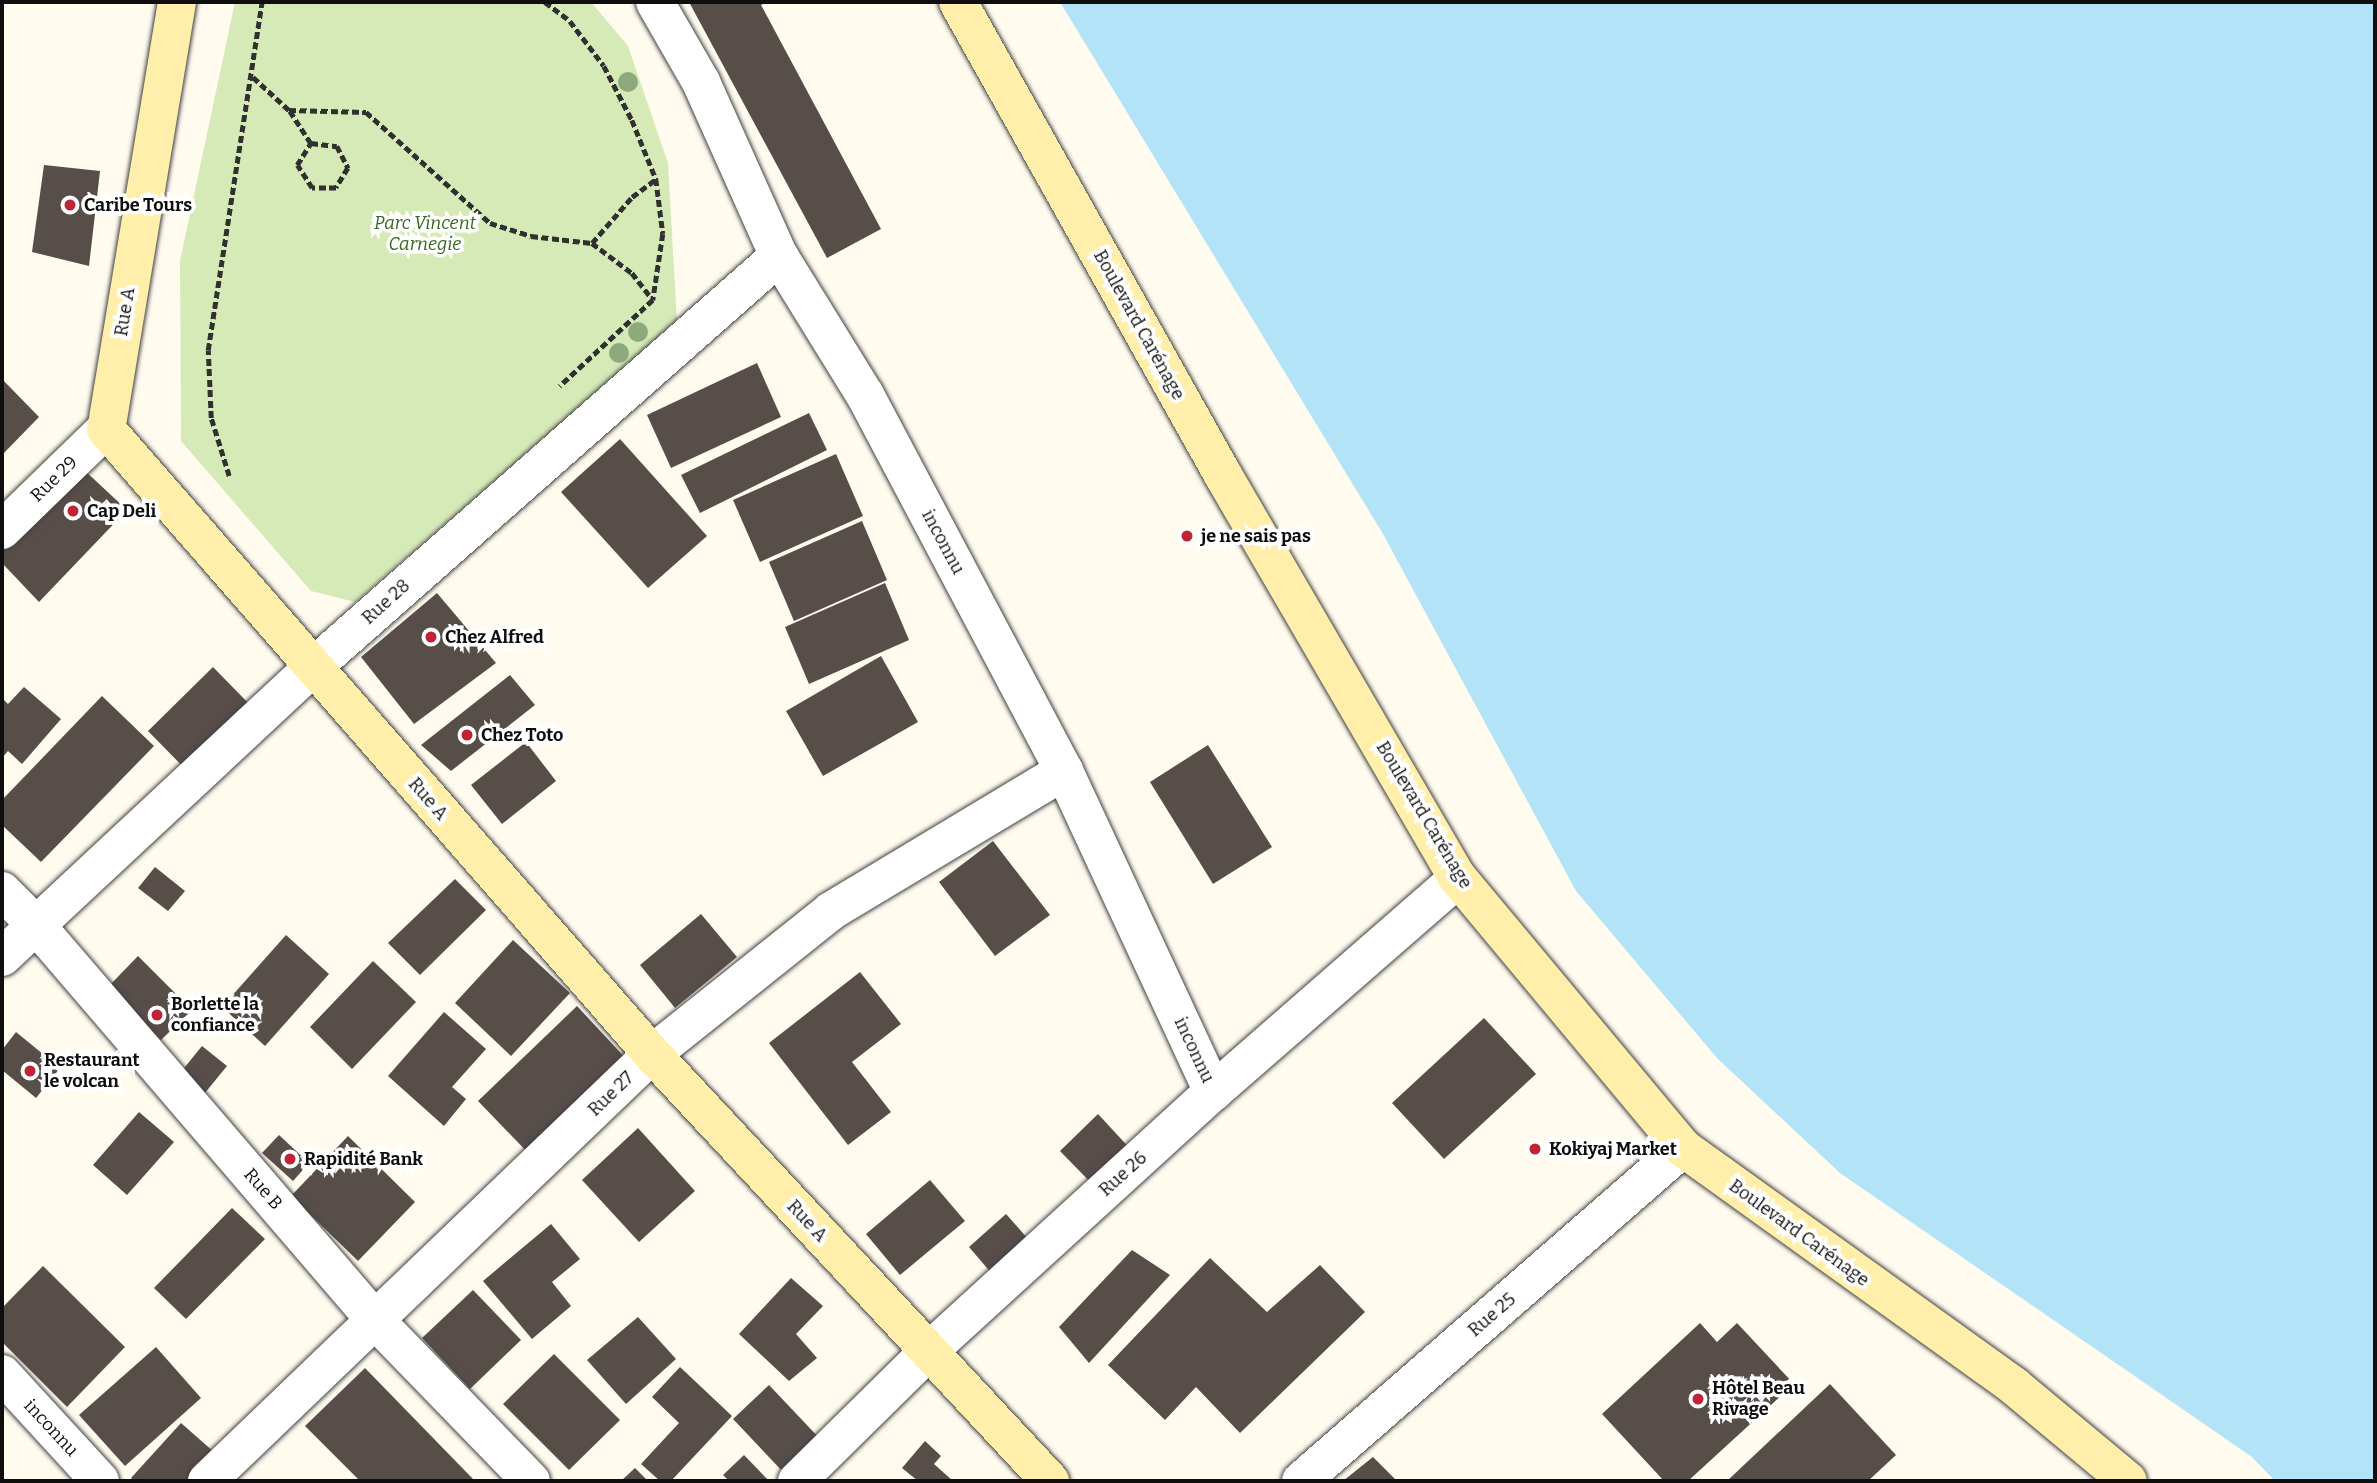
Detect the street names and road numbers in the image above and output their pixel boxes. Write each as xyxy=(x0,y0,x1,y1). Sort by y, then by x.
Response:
street label: Boulevard Carénage xyxy=(1089,246,1189,404)
street label: Rue A xyxy=(111,286,139,338)
street label: Rue 29 xyxy=(26,452,82,506)
street label: inconnu xyxy=(917,506,969,578)
street label: Rue 28 xyxy=(358,575,414,629)
street label: Boulevard Carénage xyxy=(1372,738,1476,892)
street label: Rue A xyxy=(404,773,452,825)
street label: inconnu xyxy=(1169,1014,1219,1086)
street label: Rue 27 xyxy=(584,1067,638,1121)
street label: Rue 26 xyxy=(1095,1147,1151,1201)
street label: Rue B xyxy=(239,1164,287,1214)
street label: Boulevard Carénage xyxy=(1725,1175,1873,1291)
street label: Rue A xyxy=(782,1196,832,1246)
street label: Rue 25 xyxy=(1464,1289,1520,1341)
street label: inconnu xyxy=(19,1395,83,1461)

